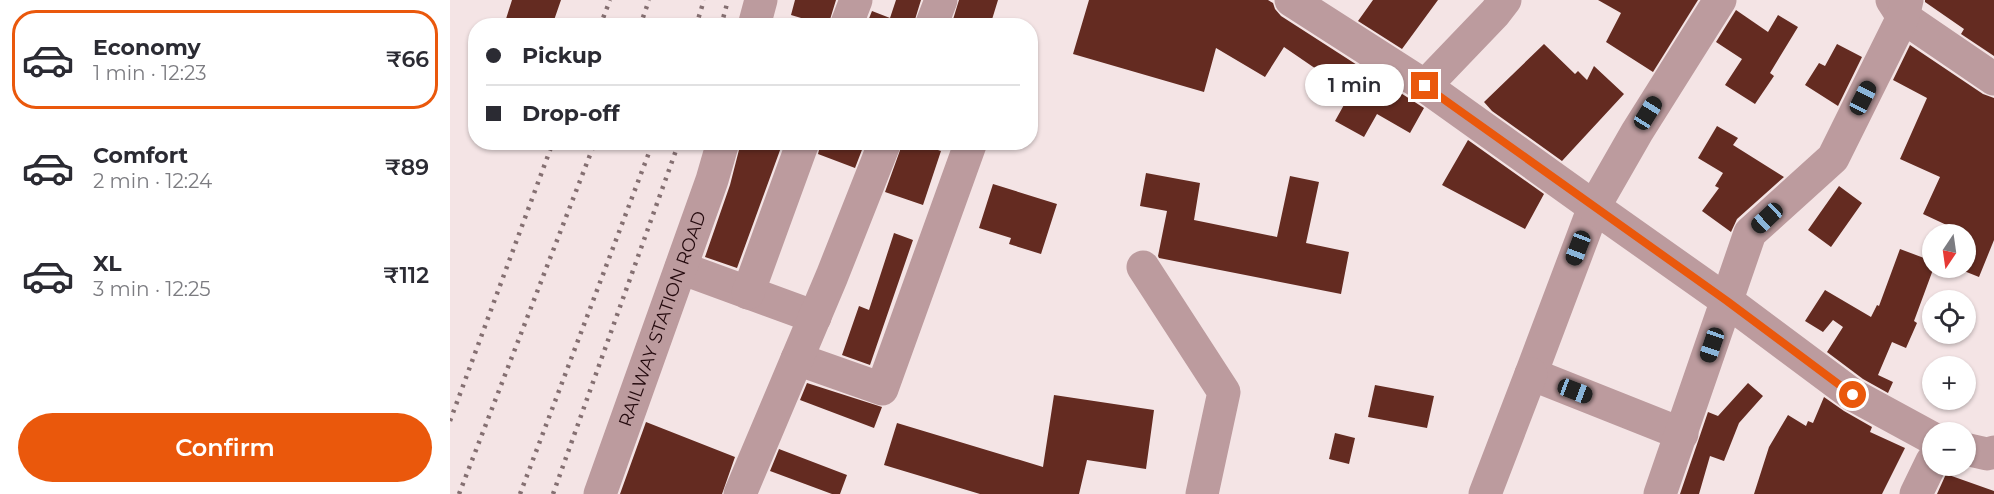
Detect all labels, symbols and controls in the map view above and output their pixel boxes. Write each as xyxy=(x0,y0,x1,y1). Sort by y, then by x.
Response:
icon: car xyxy=(21,33,75,87)
text: Economy xyxy=(93,34,201,61)
text: Pickup xyxy=(522,42,602,69)
text: ₹66 xyxy=(386,46,429,73)
text: 1 min · 12:23 xyxy=(93,61,207,85)
callout: 1 min xyxy=(1305,65,1404,107)
route end xyxy=(1411,72,1438,99)
text: 1 min xyxy=(1328,73,1381,97)
car xyxy=(1847,78,1879,118)
car xyxy=(1631,93,1665,133)
text: Drop-off xyxy=(522,100,620,127)
icon: car xyxy=(21,141,75,195)
text: Comfort xyxy=(93,142,188,169)
text: ₹89 xyxy=(385,154,429,181)
text: 2 min · 12:24 xyxy=(93,169,212,193)
car xyxy=(1748,199,1786,237)
street label: RAILWAY STATION ROAD xyxy=(614,208,711,430)
north arrow xyxy=(1922,224,1976,278)
map controls xyxy=(1922,224,1976,476)
car xyxy=(1563,228,1593,268)
icon: car xyxy=(21,249,75,303)
text: XL xyxy=(93,250,122,277)
text: ₹112 xyxy=(383,262,429,289)
text: 3 min · 12:25 xyxy=(93,277,211,301)
button: locate xyxy=(1922,290,1976,344)
car xyxy=(1698,325,1726,365)
button: + xyxy=(1922,356,1976,410)
car xyxy=(1555,376,1595,406)
route start xyxy=(1839,381,1866,408)
button: Confirm xyxy=(18,413,432,482)
button: − xyxy=(1922,422,1976,476)

